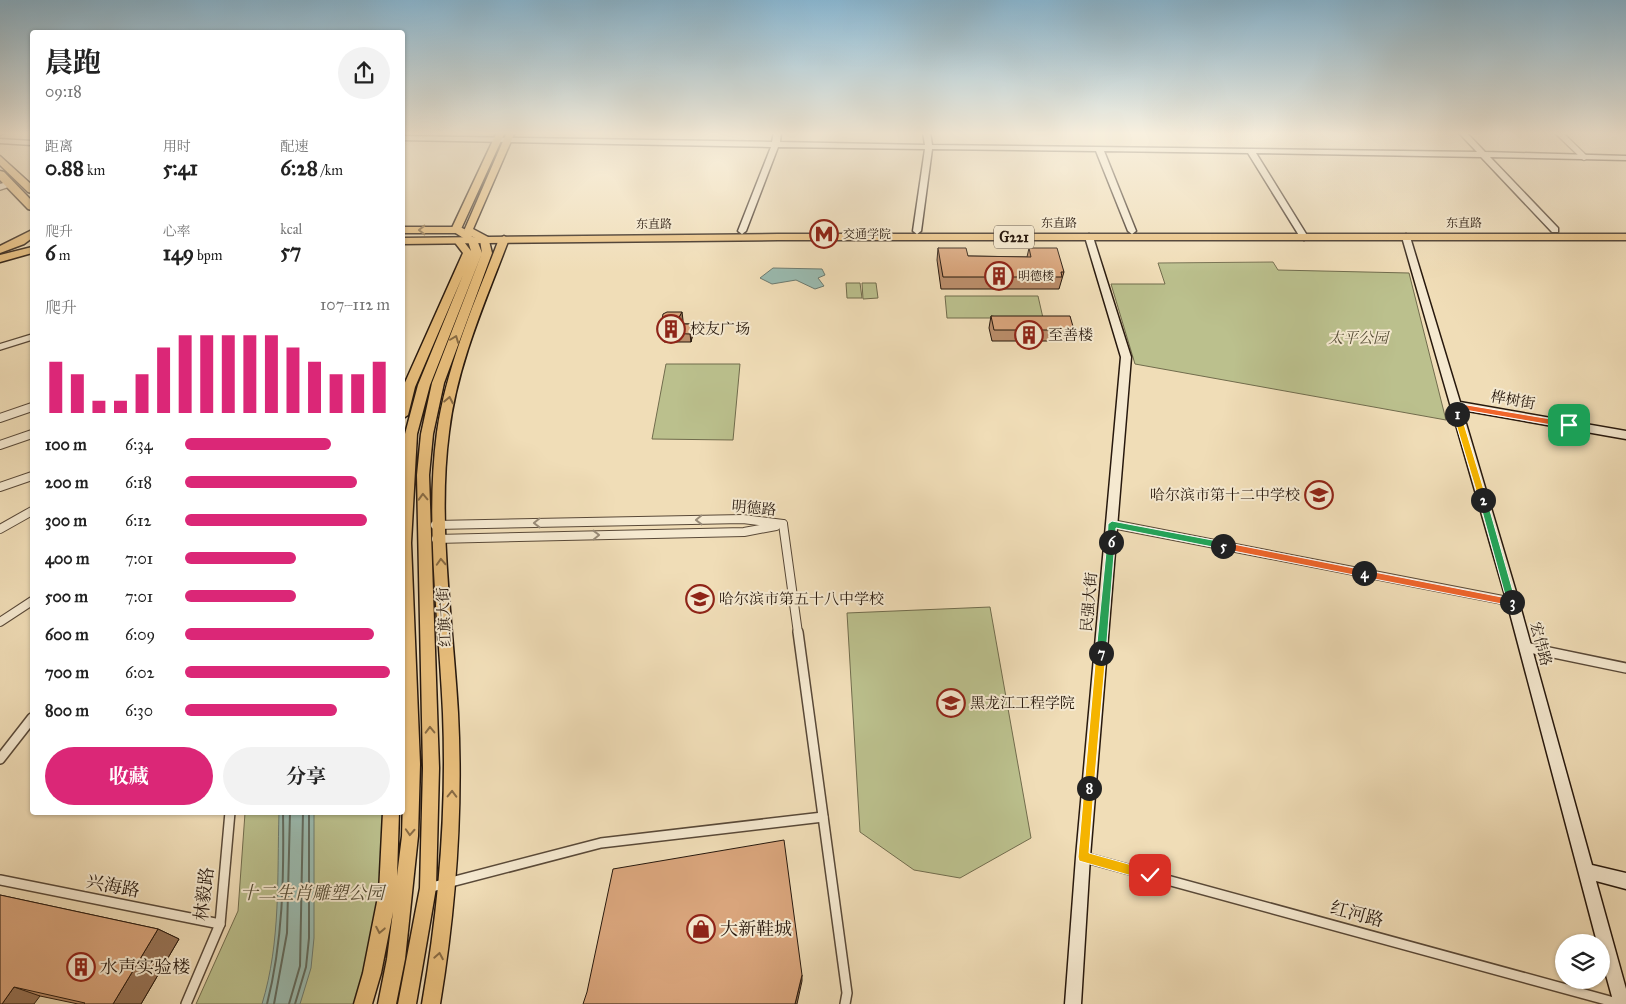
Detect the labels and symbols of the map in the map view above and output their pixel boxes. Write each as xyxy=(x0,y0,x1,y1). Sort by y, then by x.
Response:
street label: 东直路 xyxy=(1041,216,1077,230)
street label: 东直路 xyxy=(1446,216,1482,230)
street label: 东直路 xyxy=(636,217,672,231)
metro station icon: 交通学院 xyxy=(809,219,839,249)
one-way arrow xyxy=(418,225,426,235)
road number: G221 xyxy=(994,226,1034,248)
place label: 交通学院 xyxy=(843,227,891,241)
building icon: 明德楼 xyxy=(984,261,1014,291)
place label: 明德楼 xyxy=(1018,269,1054,283)
building icon: 校友广场 xyxy=(656,314,686,344)
place label: 校友广场 xyxy=(690,320,750,338)
building icon: 至善楼 xyxy=(1014,320,1044,350)
place label: 至善楼 xyxy=(1048,326,1093,344)
park label: 太平公园 xyxy=(1328,329,1390,347)
one-way arrow xyxy=(449,335,459,344)
street label: 桦树街 xyxy=(1489,387,1537,413)
one-way arrow xyxy=(443,396,453,405)
pin: 1 xyxy=(1444,402,1470,426)
pin xyxy=(1548,404,1590,446)
school or university icon: 哈尔滨市第十二中学校 xyxy=(1304,480,1334,510)
place label: 哈尔滨市第十二中学校 xyxy=(1150,486,1300,504)
pin: 2 xyxy=(1470,488,1496,512)
one-way arrow xyxy=(418,493,429,501)
street label: 明德路 xyxy=(731,497,777,519)
one-way arrow xyxy=(695,515,703,525)
one-way arrow xyxy=(533,518,540,528)
one-way arrow xyxy=(593,530,601,541)
pin: 6 xyxy=(1098,530,1124,554)
pin: 5 xyxy=(1210,534,1236,558)
one-way arrow xyxy=(436,558,447,566)
pin: 4 xyxy=(1352,560,1376,586)
street label: 民强大街 xyxy=(1077,571,1101,633)
school or university icon: 哈尔滨市第五十八中学校 xyxy=(685,584,715,614)
street label: 红旗大街 xyxy=(433,587,455,647)
place label: 哈尔滨市第五十八中学校 xyxy=(719,590,884,608)
pin: 3 xyxy=(1500,590,1524,614)
street label: 宏伟路 xyxy=(1526,620,1556,668)
pin: 7 xyxy=(1088,640,1114,666)
school or university icon: 黑龙江工程学院 xyxy=(936,688,966,718)
place label: 黑龙江工程学院 xyxy=(970,694,1075,712)
one-way arrow xyxy=(425,725,435,733)
pin: 8 xyxy=(1076,776,1102,800)
one-way arrow xyxy=(447,790,457,798)
one-way arrow xyxy=(405,828,416,836)
pin xyxy=(1129,854,1171,896)
street label: 林毅路 xyxy=(190,866,218,922)
street label: 兴海路 xyxy=(84,870,142,902)
park label: 十二生肖雕塑公园 xyxy=(240,882,387,904)
street label: 红河路 xyxy=(1328,896,1386,932)
shop icon: 大新鞋城 xyxy=(686,914,716,944)
place label: 大新鞋城 xyxy=(720,918,792,940)
one-way arrow xyxy=(376,926,386,935)
building icon: 水声实验楼 xyxy=(66,952,96,982)
one-way arrow xyxy=(433,952,444,960)
place label: 水声实验楼 xyxy=(100,956,190,978)

